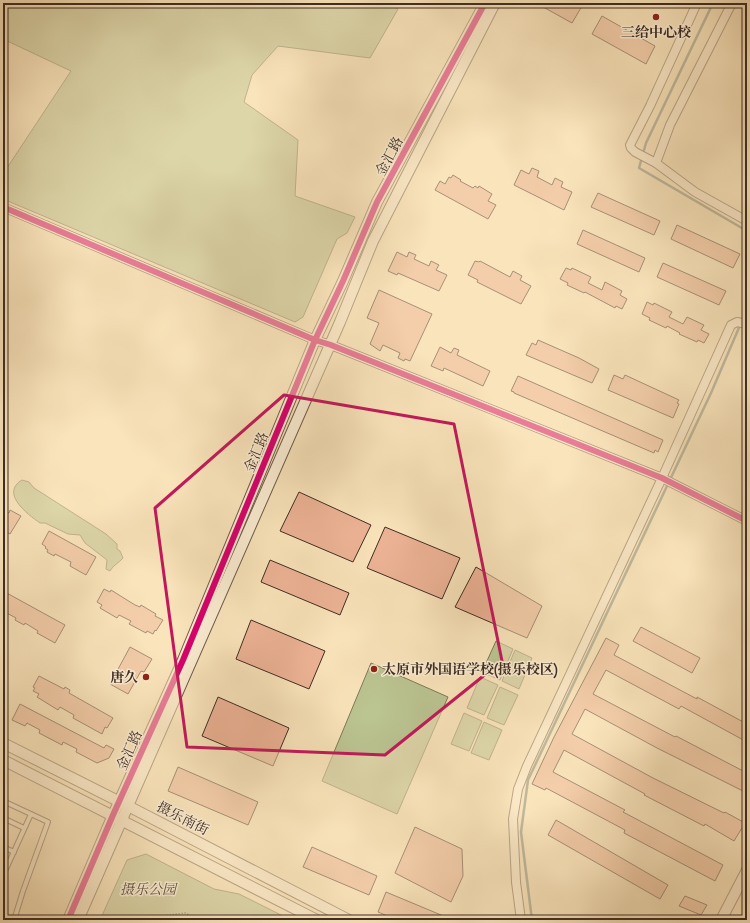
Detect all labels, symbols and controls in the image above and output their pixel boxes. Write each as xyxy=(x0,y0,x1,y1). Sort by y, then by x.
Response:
marker: 三给中心校 xyxy=(651,12,661,22)
place label: 三给中心校 xyxy=(621,24,691,41)
street label: 金汇路 xyxy=(372,134,407,179)
street label: 金汇路 xyxy=(241,430,272,475)
place label: 太原市外国语学校(摄乐校区) xyxy=(382,661,558,679)
marker: 太原市外国语学校(摄乐校区) xyxy=(369,664,379,674)
place label: 唐久 xyxy=(110,669,138,686)
marker: 唐久 xyxy=(141,672,151,682)
street label: 金汇路 xyxy=(113,728,146,773)
street label: 摄乐南街 xyxy=(154,798,212,839)
park label: 摄乐公园 xyxy=(120,881,178,898)

